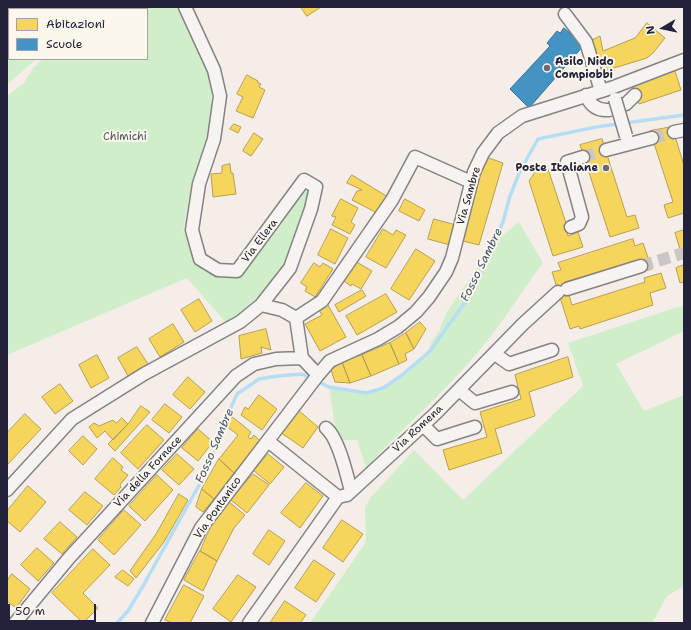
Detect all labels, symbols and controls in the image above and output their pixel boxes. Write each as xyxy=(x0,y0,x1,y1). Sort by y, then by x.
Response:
legend xyxy=(8,8,148,60)
north arrow xyxy=(643,8,683,48)
text: Abitazioni xyxy=(46,16,105,32)
text: N xyxy=(643,24,659,35)
text: Scuole xyxy=(46,36,83,52)
place label: Asilo Nido Compiobbi xyxy=(555,55,614,81)
marker: Asilo Nido Compiobbi xyxy=(542,63,552,73)
park label: Chimichi xyxy=(103,130,147,144)
place label: Poste Italiane xyxy=(515,161,598,175)
marker: Poste Italiane xyxy=(601,163,611,173)
street label: Via Sambre xyxy=(454,165,484,227)
street label: Via Ellera xyxy=(239,216,281,266)
water label: Fosso Sambre xyxy=(458,226,506,304)
street label: Via Romena xyxy=(390,402,446,456)
water label: Fosso Sambre xyxy=(193,406,237,486)
street label: Via della Fornace xyxy=(111,433,185,511)
street label: Via Pontanico xyxy=(192,474,244,542)
scale bar xyxy=(10,596,98,622)
text: 50 m xyxy=(15,603,45,619)

